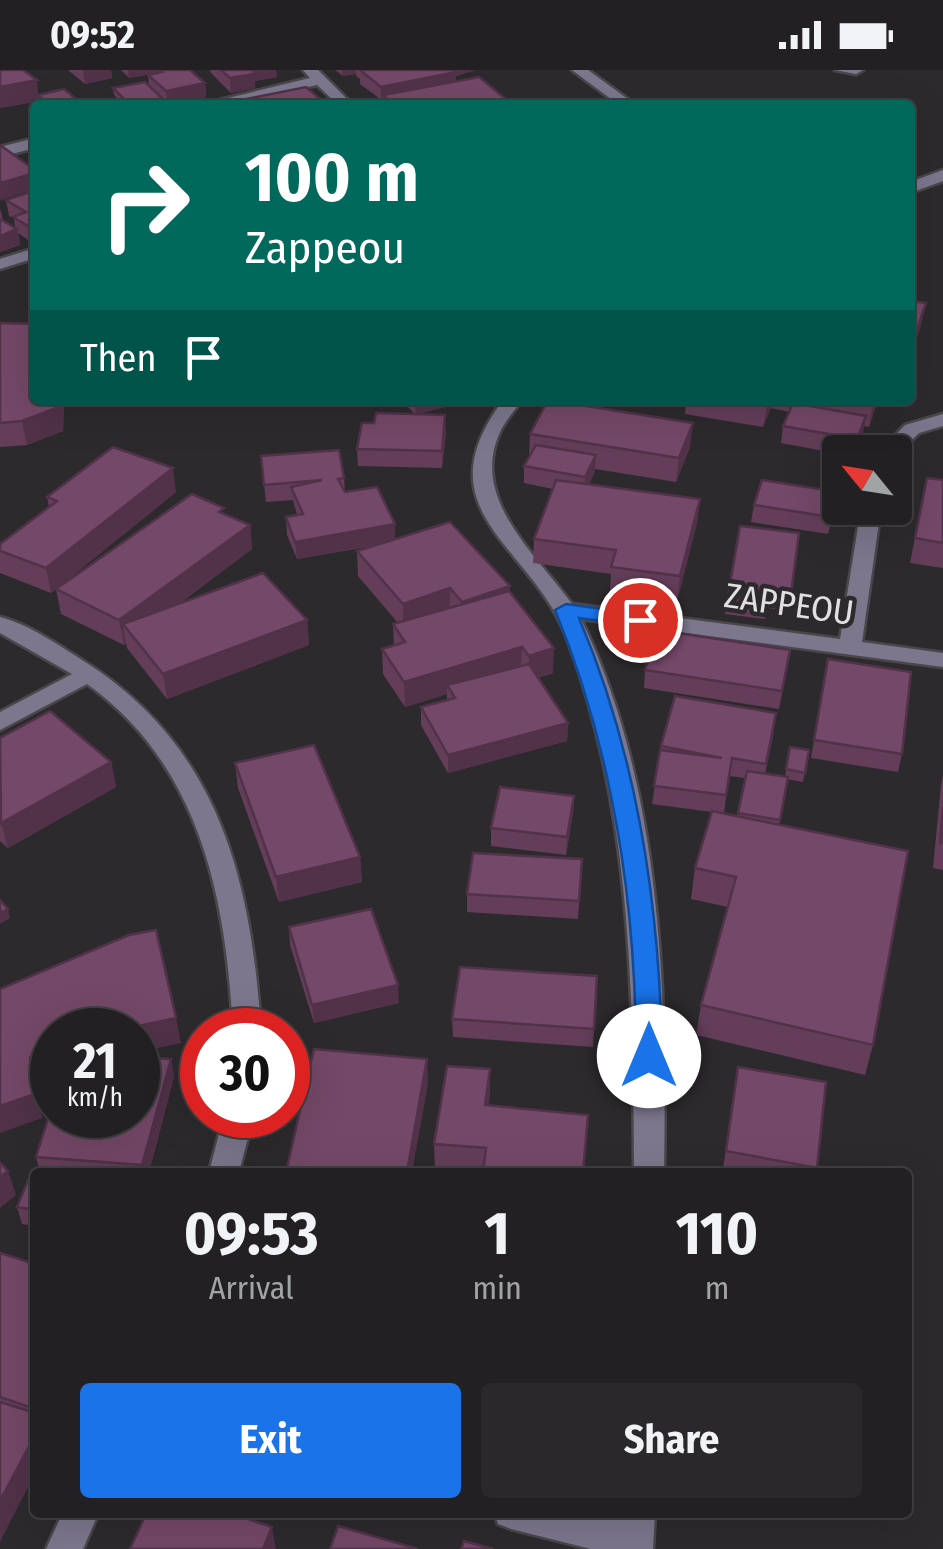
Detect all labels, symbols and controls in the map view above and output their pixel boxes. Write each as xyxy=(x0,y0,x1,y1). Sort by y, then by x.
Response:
text: 09:52 xyxy=(50,12,135,58)
text: 100 m xyxy=(245,136,419,220)
icon: right xyxy=(80,140,210,270)
text: Zappeou xyxy=(245,221,405,275)
icon: arrive xyxy=(176,330,231,385)
text: Then xyxy=(80,335,156,381)
north arrow xyxy=(822,435,912,525)
map controls xyxy=(822,435,912,525)
street label: ZAPPEOU xyxy=(722,574,856,634)
pin xyxy=(598,578,683,663)
icon: arrive xyxy=(613,593,668,648)
position arrow xyxy=(597,1004,701,1108)
speed limit sign: 30 xyxy=(180,1008,310,1138)
text: 21 xyxy=(73,1031,117,1091)
text: km/h xyxy=(67,1083,123,1113)
text: 09:53 xyxy=(184,1198,319,1270)
text: 1 xyxy=(484,1198,510,1270)
text: 110 xyxy=(676,1198,758,1270)
text: Arrival xyxy=(209,1269,294,1307)
text: min xyxy=(472,1269,522,1307)
text: m xyxy=(705,1269,729,1307)
button: Exit xyxy=(80,1383,461,1498)
button: Share xyxy=(481,1383,862,1498)

